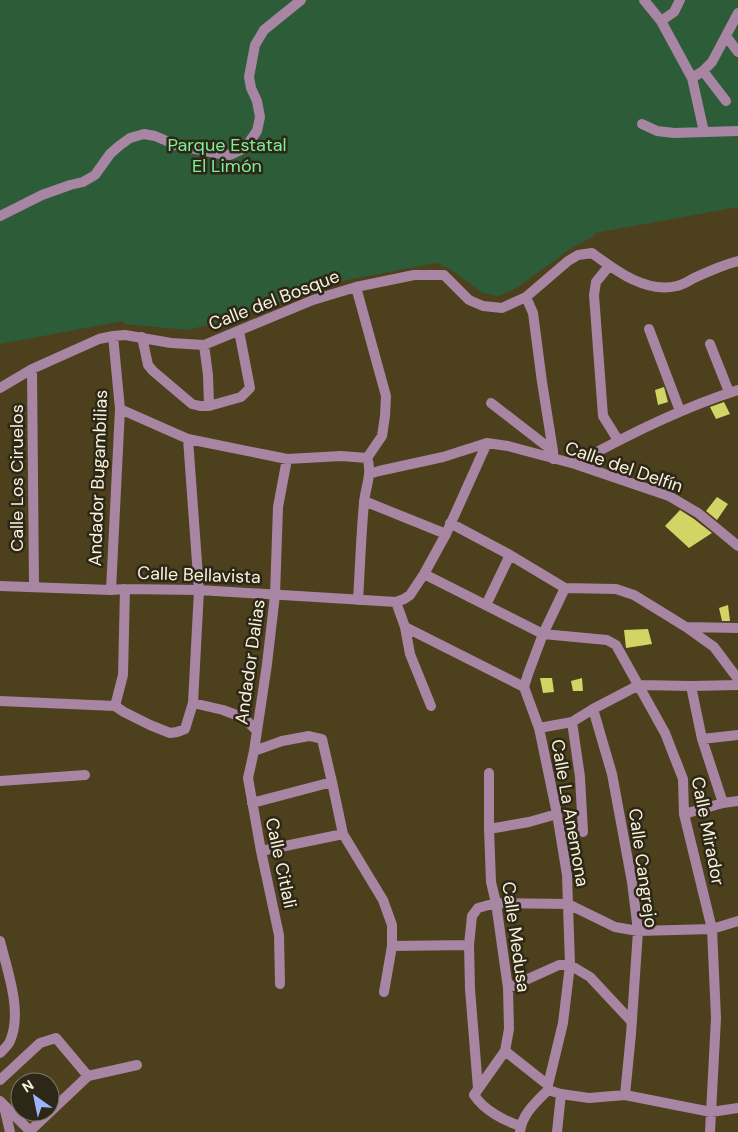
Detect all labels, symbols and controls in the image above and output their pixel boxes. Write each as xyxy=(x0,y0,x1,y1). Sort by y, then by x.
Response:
park label: Parque Estatal El Limón xyxy=(167,133,287,178)
street label: Calle del Bosque xyxy=(205,264,343,336)
street label: Andador Bugambilias xyxy=(83,389,113,567)
street label: Calle Los Ciruelos xyxy=(5,404,29,552)
street label: Calle del Delfín xyxy=(562,436,686,498)
street label: Calle Bellavista xyxy=(137,561,261,589)
street label: Andador Dalias xyxy=(229,598,271,726)
street label: Calle La Anemona xyxy=(545,737,595,889)
street label: Calle Mirador xyxy=(686,775,730,888)
street label: Calle Cangrejo xyxy=(623,807,663,929)
street label: Calle Citlali xyxy=(260,815,302,911)
street label: Calle Medusa xyxy=(496,880,536,994)
north arrow xyxy=(10,1072,60,1122)
text: N xyxy=(19,1076,37,1096)

